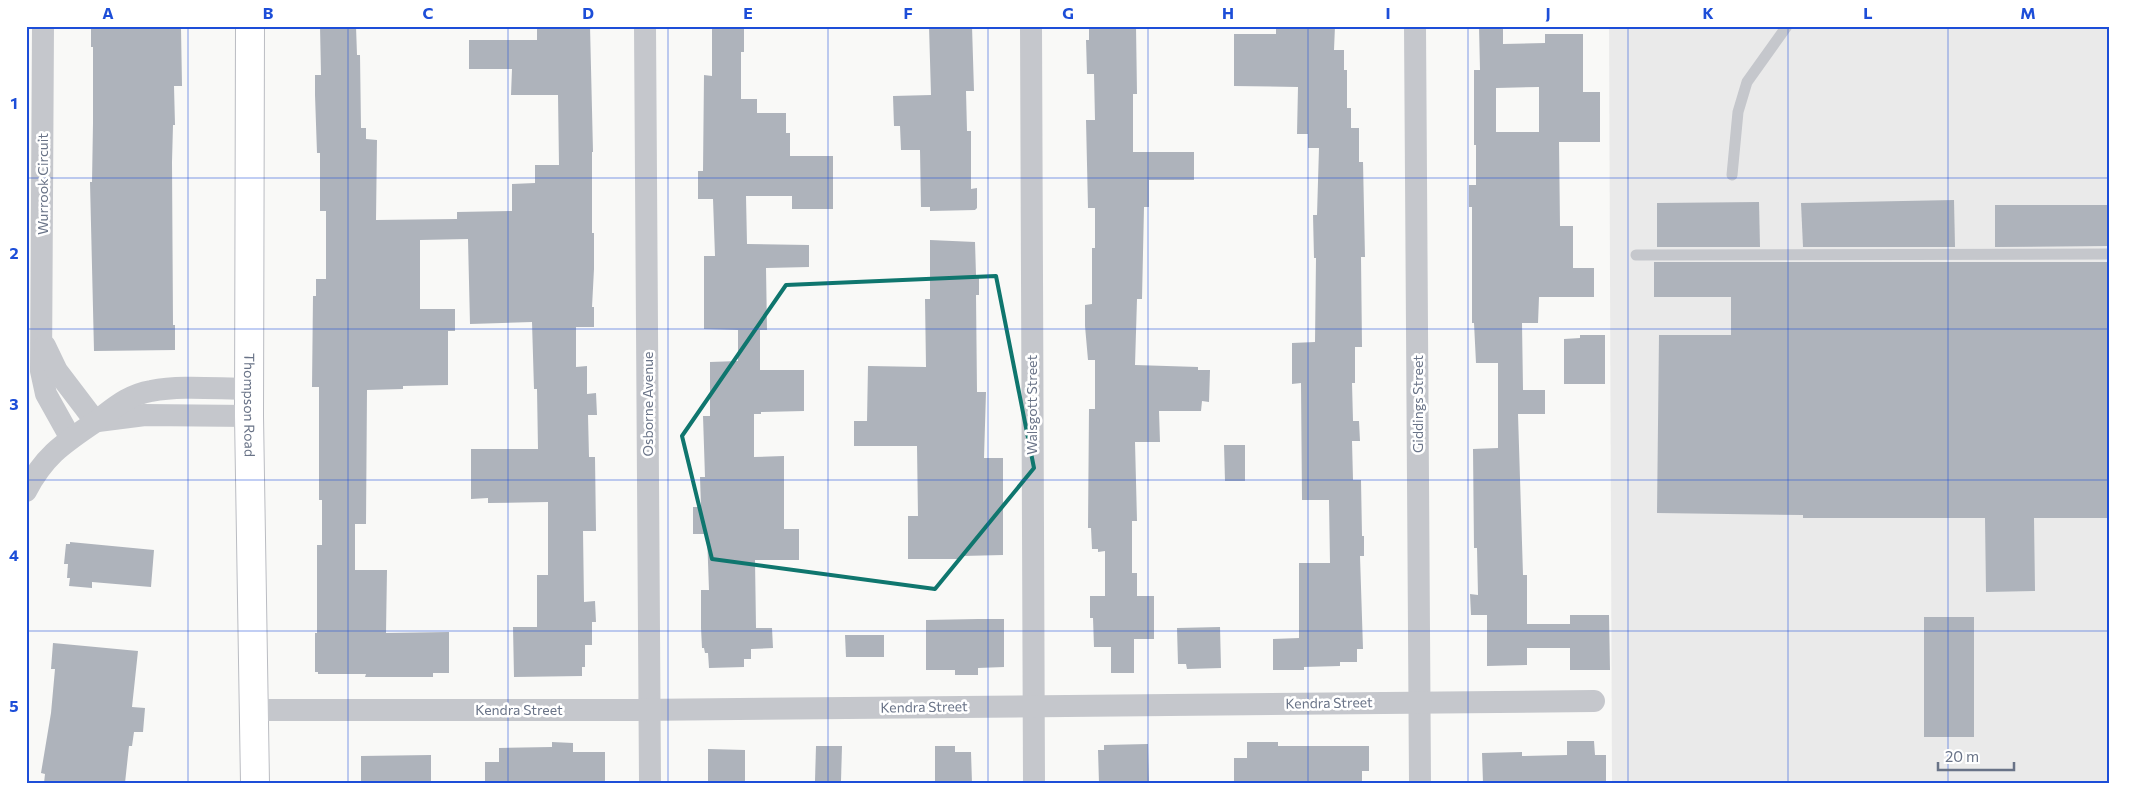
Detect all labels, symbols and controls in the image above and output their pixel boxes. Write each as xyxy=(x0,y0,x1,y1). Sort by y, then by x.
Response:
text: A xyxy=(102,3,114,22)
text: B xyxy=(263,3,274,22)
text: C xyxy=(423,3,434,22)
text: D xyxy=(582,3,594,22)
text: E xyxy=(743,3,753,22)
text: F xyxy=(903,3,913,22)
text: G xyxy=(1062,3,1074,22)
text: H xyxy=(1222,3,1234,22)
text: I xyxy=(1385,3,1391,22)
text: J xyxy=(1545,3,1551,22)
text: K xyxy=(1702,3,1714,22)
text: L xyxy=(1863,3,1873,22)
text: M xyxy=(2020,3,2036,22)
text: 1 xyxy=(10,93,18,112)
street label: Wurrook Circuit xyxy=(34,133,51,235)
text: 2 xyxy=(9,243,19,262)
street label: Osborne Avenue xyxy=(639,352,656,456)
street label: Thompson Road xyxy=(241,353,259,457)
street label: Walsgott Street xyxy=(1023,355,1040,455)
street label: Giddings Street xyxy=(1409,355,1426,453)
text: 3 xyxy=(9,394,19,413)
text: 4 xyxy=(9,545,19,564)
street label: Kendra Street xyxy=(1285,693,1373,712)
text: 5 xyxy=(9,696,19,715)
street label: Kendra Street xyxy=(880,697,968,716)
street label: Kendra Street xyxy=(475,701,563,718)
scale bar xyxy=(1938,739,2014,771)
text: 20 m xyxy=(1945,747,1979,765)

